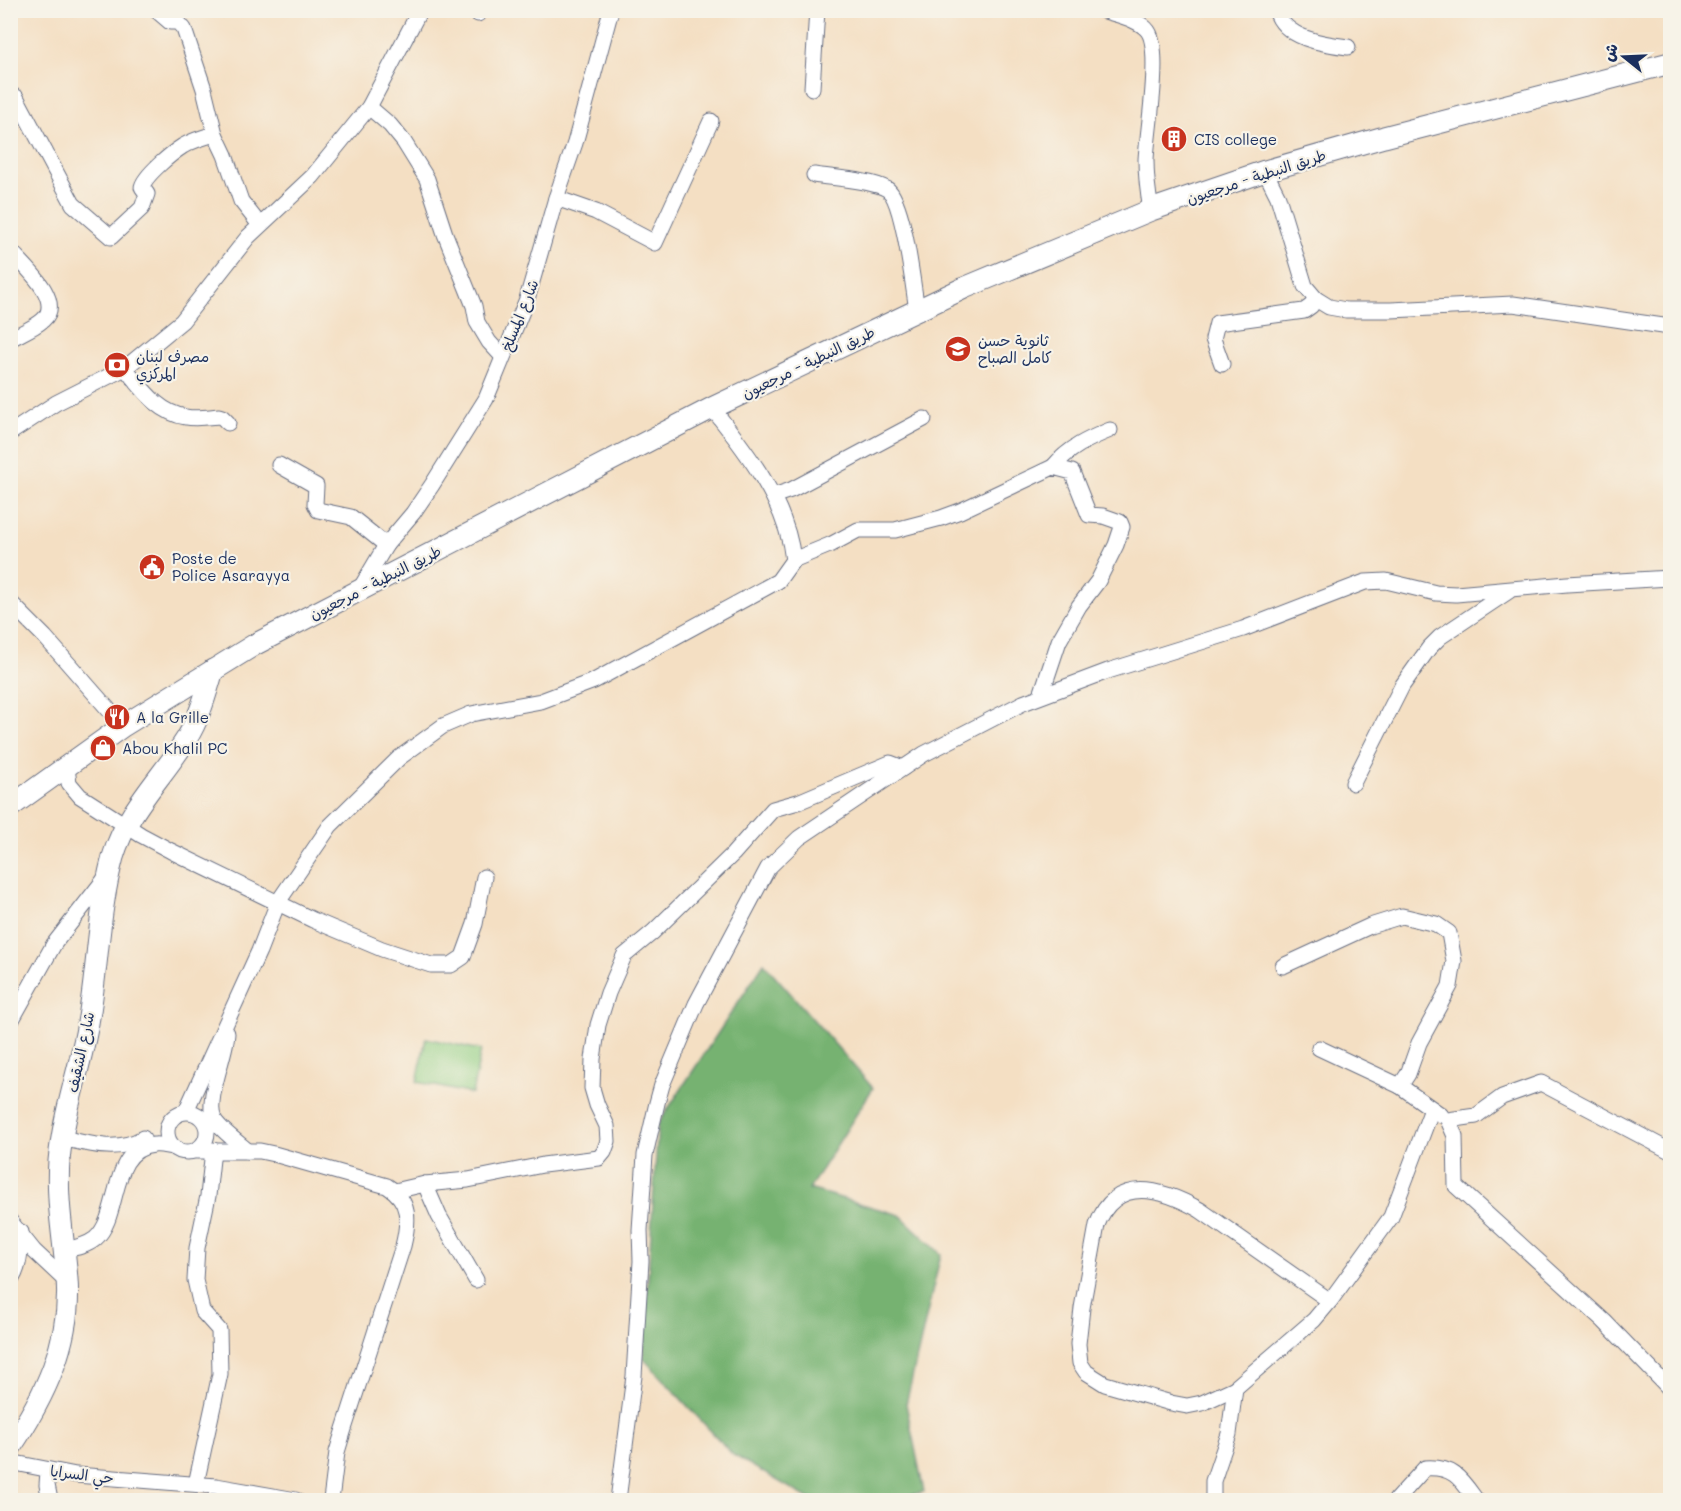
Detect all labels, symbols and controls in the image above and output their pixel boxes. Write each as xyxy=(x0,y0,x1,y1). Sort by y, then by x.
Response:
north arrow xyxy=(1594,27,1654,87)
text: ش xyxy=(1597,41,1622,64)
building icon: CIS college xyxy=(1159,124,1189,154)
place label: CIS college xyxy=(1194,129,1277,149)
street label: طريق النبطية - مرجعيون xyxy=(1184,144,1329,209)
street label: شارع المسلخ xyxy=(496,276,543,354)
street label: طريق النبطية - مرجعيون xyxy=(738,321,878,404)
place label: ثانوية حسن كامل الصباح xyxy=(978,330,1052,368)
school or university icon: ثانوية حسن كامل الصباح xyxy=(943,334,973,364)
place label: مصرف لبنان المركزي xyxy=(136,346,209,385)
bank icon: مصرف لبنان المركزي xyxy=(102,350,132,380)
street label: طريق النبطية - مرجعيون xyxy=(306,540,445,625)
place label: Poste de Police Asarayya xyxy=(172,548,290,585)
public building icon: Poste de Police Asarayya xyxy=(137,552,167,582)
restaurant icon: A la Grille xyxy=(102,702,132,732)
place label: A la Grille xyxy=(136,707,209,727)
shop icon: Abou Khalil PC xyxy=(88,733,118,763)
place label: Abou Khalil PC xyxy=(122,738,228,758)
street label: شارع الشقيف xyxy=(62,1010,99,1095)
street label: حي السرايا xyxy=(48,1460,115,1492)

